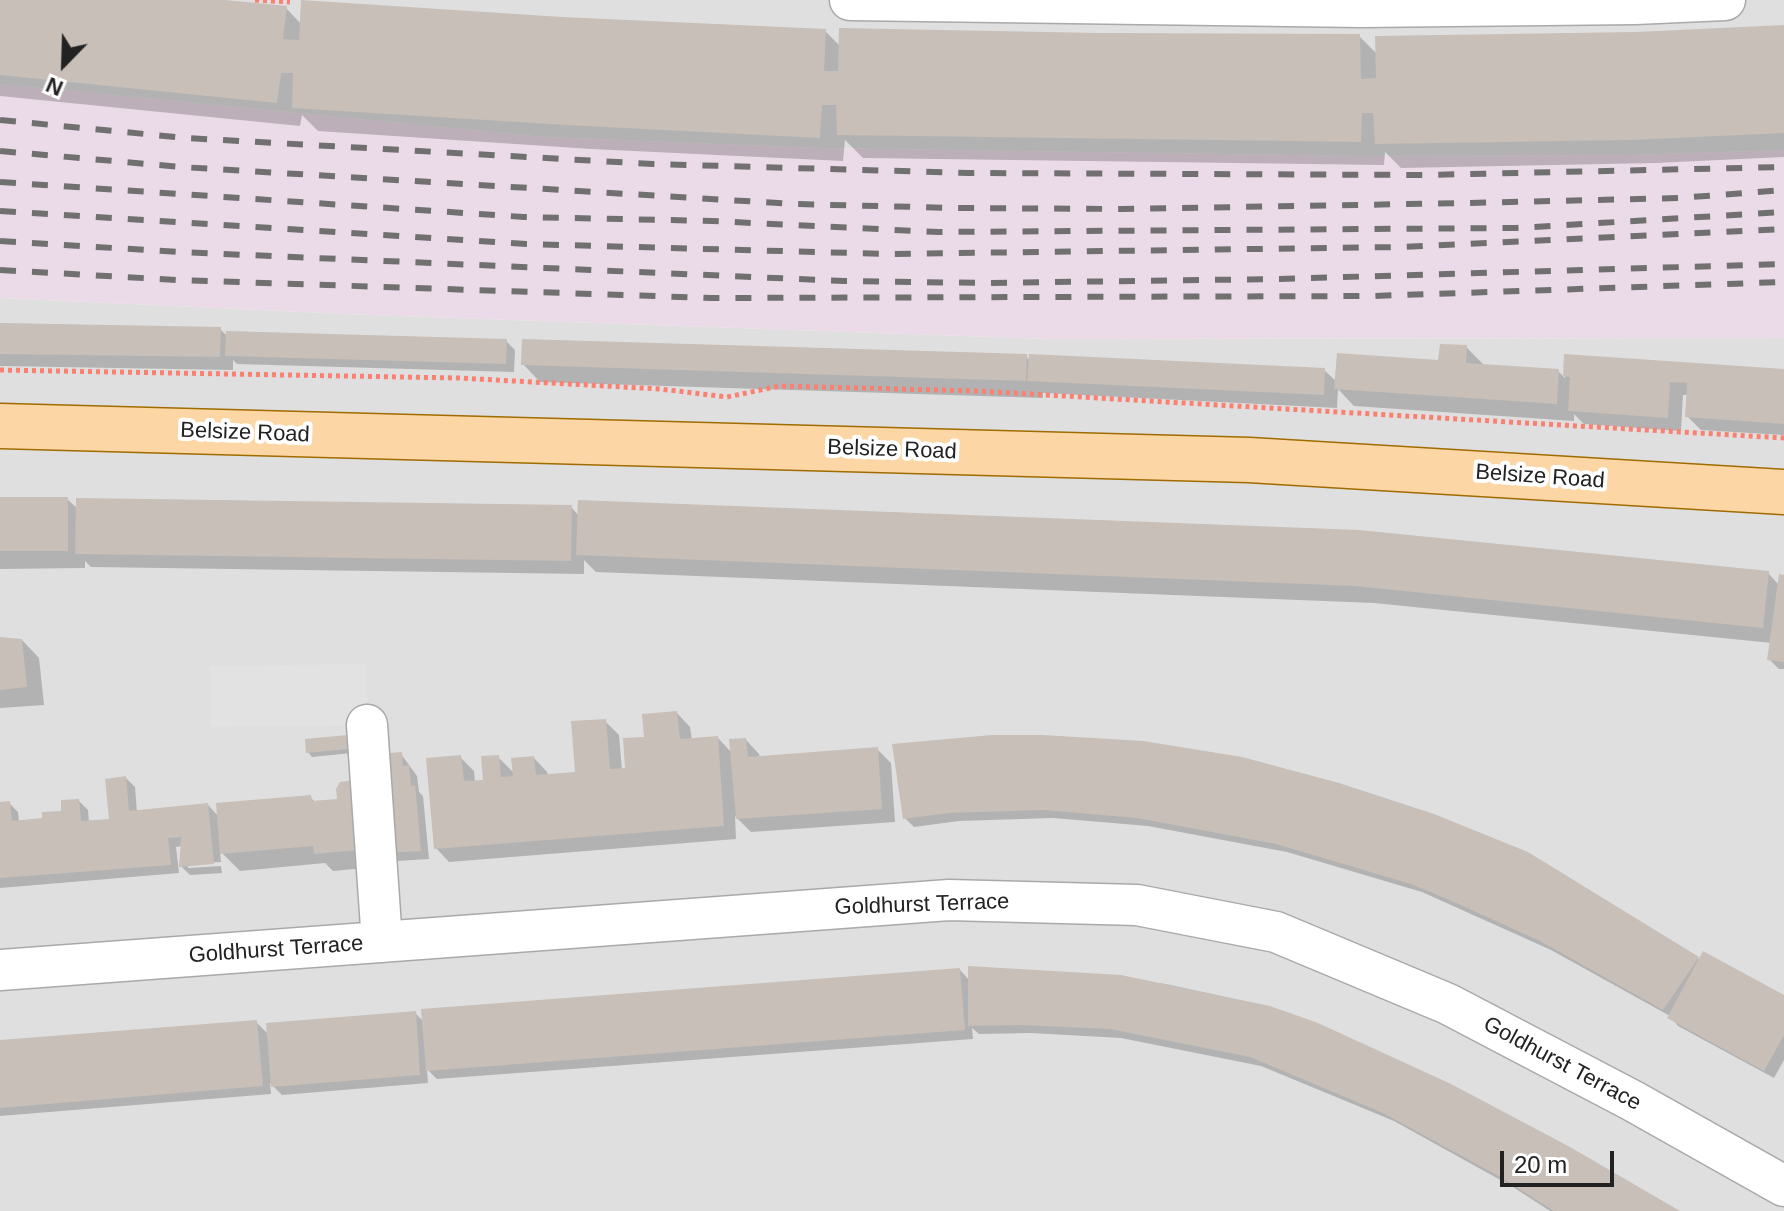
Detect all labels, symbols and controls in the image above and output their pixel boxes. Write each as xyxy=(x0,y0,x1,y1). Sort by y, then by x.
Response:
north arrow xyxy=(24,24,104,104)
text: N xyxy=(42,72,67,101)
street label: Belsize Road xyxy=(180,418,310,448)
street label: Belsize Road xyxy=(827,435,957,465)
street label: Belsize Road xyxy=(1474,459,1606,495)
street label: Goldhurst Terrace xyxy=(834,889,1010,921)
street label: Goldhurst Terrace xyxy=(188,931,364,969)
street label: Goldhurst Terrace xyxy=(1479,1011,1645,1117)
scale bar xyxy=(1504,1135,1618,1185)
text: 20 m xyxy=(1514,1151,1567,1178)

